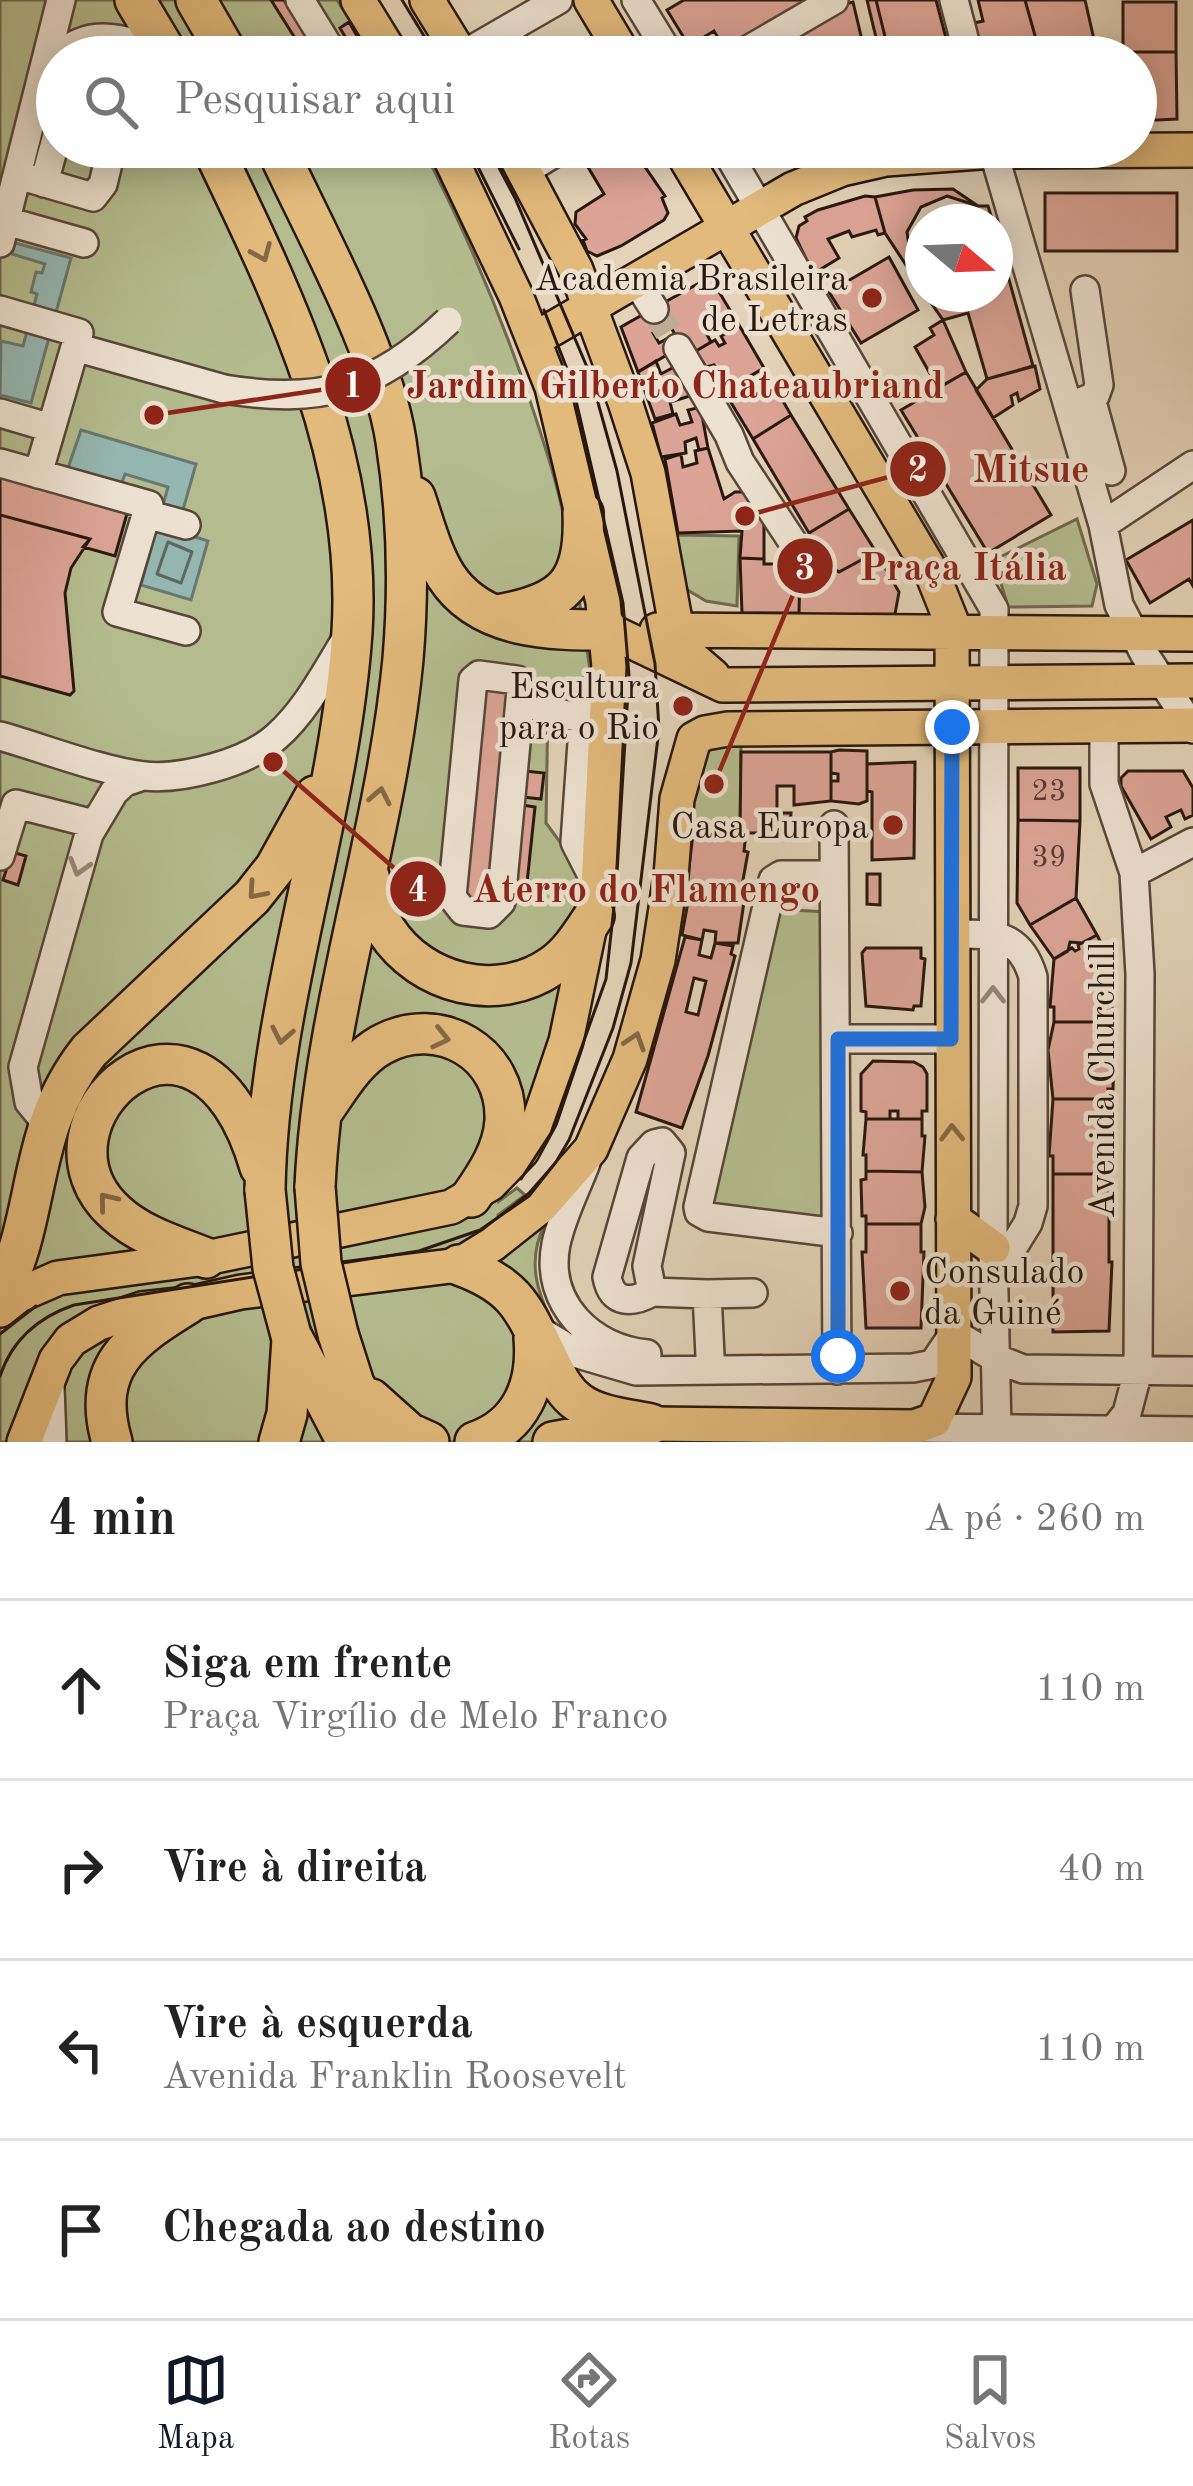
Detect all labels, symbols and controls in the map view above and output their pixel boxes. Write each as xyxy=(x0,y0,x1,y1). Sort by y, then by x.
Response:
search box xyxy=(36,36,1157,168)
icon: search xyxy=(78,69,144,135)
text: Pesquisar aqui xyxy=(174,79,455,124)
north arrow xyxy=(905,204,1013,312)
one-way arrow xyxy=(248,241,272,262)
place label: Academia Brasileira de Letras xyxy=(534,263,848,340)
marker: Academia Brasileira de Letras xyxy=(859,285,885,311)
callout: Jardim Gilberto Chateaubriand xyxy=(323,347,968,422)
text: Jardim Gilberto Chateaubriand xyxy=(406,368,944,407)
text: 1 xyxy=(343,370,363,406)
callout: Mitsue xyxy=(888,431,1113,506)
text: Mitsue xyxy=(972,452,1090,491)
text: 2 xyxy=(908,454,928,490)
callout: Praça Itália xyxy=(775,529,1091,604)
text: Praça Itália xyxy=(859,550,1067,589)
text: 3 xyxy=(795,552,815,588)
place label: Escultura para o Rio xyxy=(499,671,659,748)
marker: Escultura para o Rio xyxy=(670,693,696,719)
route end xyxy=(925,700,979,754)
house number: 23 xyxy=(1032,777,1066,807)
one-way arrow xyxy=(366,786,392,806)
place label: Casa Europa xyxy=(670,811,869,847)
marker: Casa Europa xyxy=(880,812,906,838)
house number: 39 xyxy=(1032,843,1066,873)
callout: Aterro do Flamengo xyxy=(388,851,844,926)
one-way arrow xyxy=(68,856,93,877)
text: Aterro do Flamengo xyxy=(472,872,820,911)
text: 4 xyxy=(408,874,428,910)
one-way arrow xyxy=(248,877,270,899)
street label: Avenida Churchill xyxy=(1087,941,1123,1219)
one-way arrow xyxy=(980,985,1006,1004)
one-way arrow xyxy=(430,1024,450,1049)
one-way arrow xyxy=(270,1025,296,1045)
one-way arrow xyxy=(621,1031,646,1052)
one-way arrow xyxy=(939,1123,965,1141)
one-way arrow xyxy=(100,1192,121,1214)
place label: Consulado da Guiné xyxy=(924,1256,1084,1333)
marker: Consulado da Guiné xyxy=(887,1278,913,1304)
route start xyxy=(811,1329,865,1383)
text: 4 min xyxy=(48,1495,176,1546)
text: A pé · 260 m xyxy=(924,1500,1145,1539)
text: Siga em frente xyxy=(162,1643,453,1688)
icon: ahead xyxy=(48,1657,114,1723)
text: 110 m xyxy=(1035,1670,1145,1709)
text: Praça Virgílio de Melo Franco xyxy=(162,1698,668,1737)
icon: right xyxy=(48,1837,114,1903)
text: Vire à direita xyxy=(162,1847,427,1892)
text: 40 m xyxy=(1058,1850,1145,1889)
text: Vire à esquerda xyxy=(162,2003,473,2048)
icon: left xyxy=(48,2017,114,2083)
text: 110 m xyxy=(1035,2030,1145,2069)
text: Avenida Franklin Roosevelt xyxy=(162,2058,627,2097)
icon: arrive xyxy=(48,2197,114,2263)
text: Chegada ao destino xyxy=(162,2207,546,2252)
tab: Mapa xyxy=(157,2347,234,2460)
tab: Rotas xyxy=(548,2347,630,2460)
tab: Salvos xyxy=(944,2347,1036,2460)

